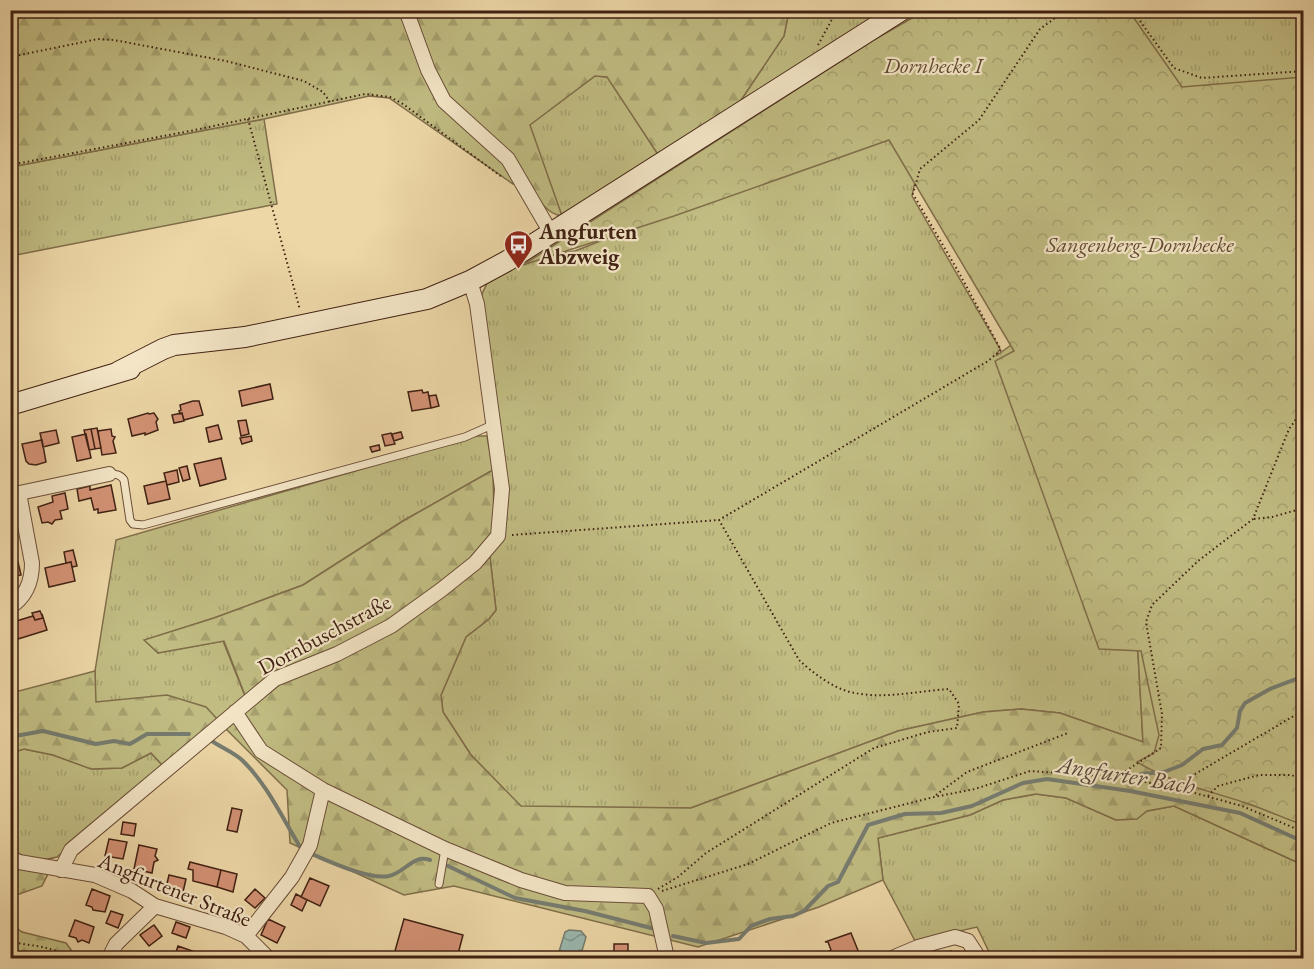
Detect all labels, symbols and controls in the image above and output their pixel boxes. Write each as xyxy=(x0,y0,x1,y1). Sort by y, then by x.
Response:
park label: Dornhecke I xyxy=(883,51,985,80)
place label: Angfurten Abzweig xyxy=(538,217,638,271)
bus stop icon: Angfurten Abzweig xyxy=(502,228,534,270)
park label: Sangenberg-Dornhecke xyxy=(1045,230,1234,259)
street label: Dornbuschstraße xyxy=(253,587,396,682)
water label: Angfurter Bach xyxy=(1053,748,1198,801)
street label: Angfurtener Straße xyxy=(93,845,256,934)

